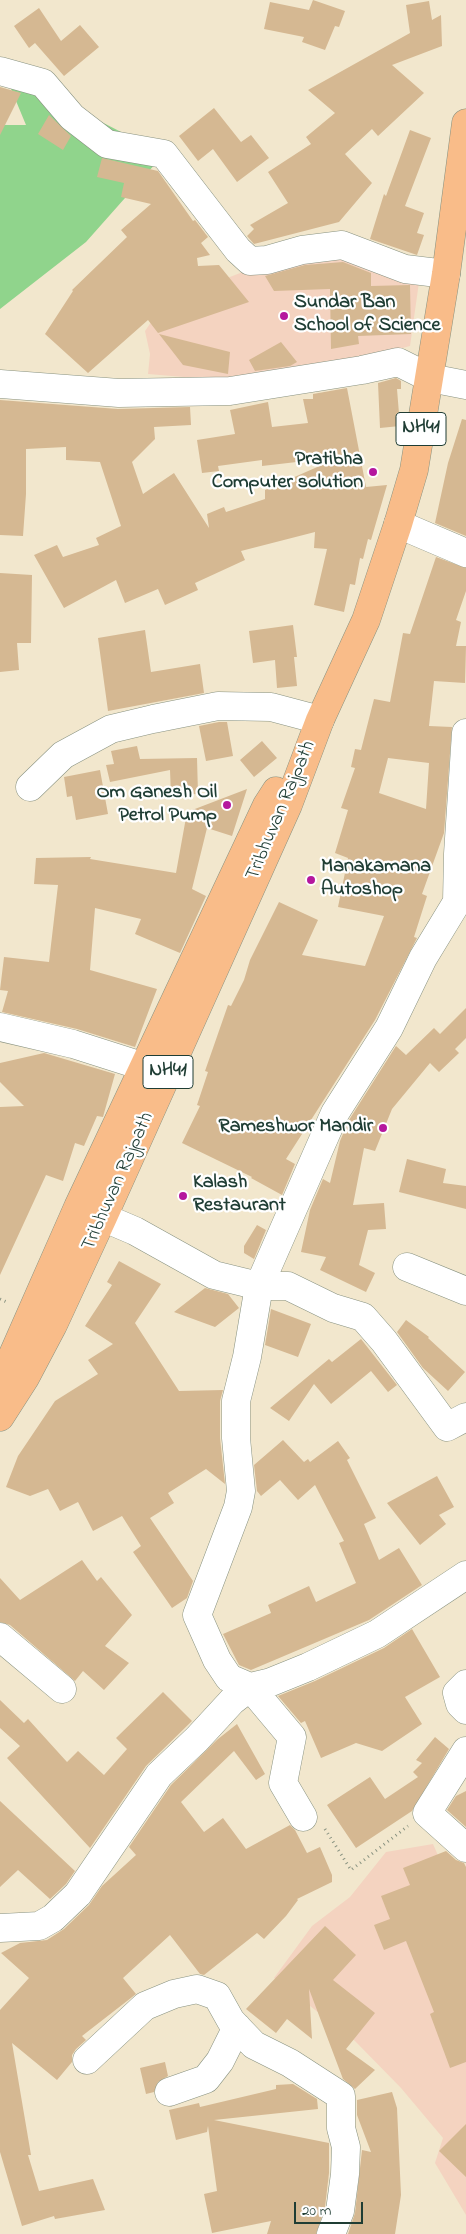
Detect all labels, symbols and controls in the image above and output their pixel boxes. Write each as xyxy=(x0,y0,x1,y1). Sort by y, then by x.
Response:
place label: Sundar Ban School of Science xyxy=(294,292,440,339)
marker: Sundar Ban School of Science xyxy=(278,310,290,322)
road number: NH41 xyxy=(396,412,446,446)
place label: Pratibha Computer solution xyxy=(212,449,363,496)
marker: Pratibha Computer solution xyxy=(367,466,379,478)
street label: Tribhuvan Rajpath xyxy=(242,738,322,884)
place label: Om Ganesh Oil Petrol Pump xyxy=(96,782,217,829)
marker: Om Ganesh Oil Petrol Pump xyxy=(221,799,233,811)
place label: Manakamana Autoshop xyxy=(321,856,431,903)
marker: Manakamana Autoshop xyxy=(305,874,317,886)
road number: NH41 xyxy=(143,1056,193,1088)
street label: Tribhuvan Rajpath xyxy=(78,1109,160,1255)
place label: Rameshwor Mandir xyxy=(219,1116,373,1140)
marker: Rameshwor Mandir xyxy=(377,1122,389,1134)
place label: Kalash Restaurant xyxy=(193,1172,286,1219)
marker: Kalash Restaurant xyxy=(177,1190,189,1202)
scale bar xyxy=(296,2192,365,2224)
text: 20 m xyxy=(302,2200,331,2222)

